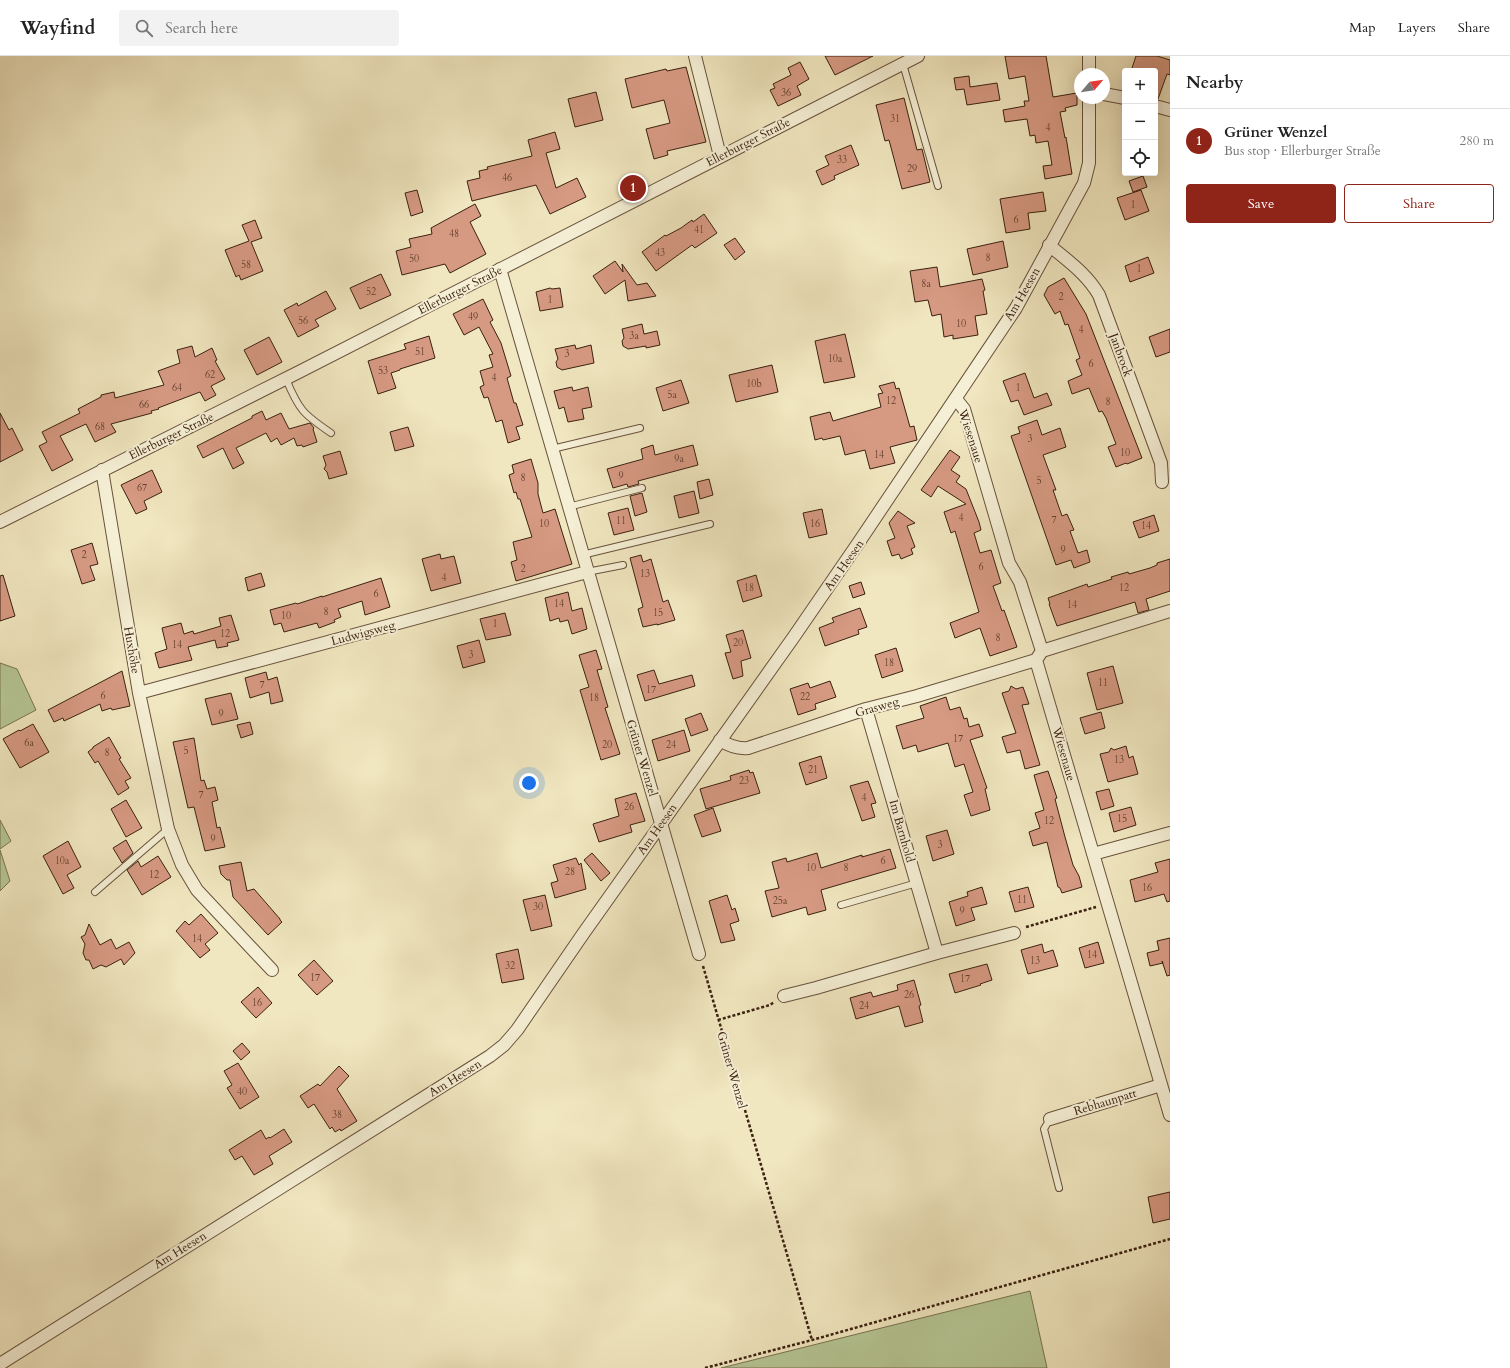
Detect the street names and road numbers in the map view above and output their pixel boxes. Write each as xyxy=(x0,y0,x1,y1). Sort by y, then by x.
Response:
street label: Ellerburger Straße xyxy=(703,114,793,170)
street label: Ellerburger Straße xyxy=(415,262,505,318)
street label: Am Heesen xyxy=(1000,264,1044,324)
street label: Janbrock xyxy=(1105,329,1136,380)
street label: Wiesenaue xyxy=(954,406,987,465)
street label: Ellerburger Straße xyxy=(126,409,216,463)
street label: Am Heesen xyxy=(820,536,868,594)
street label: Ludwigsweg xyxy=(329,617,397,649)
street label: Huxhöhe xyxy=(120,625,144,675)
street label: Grasweg xyxy=(853,693,901,721)
street label: Grüner Wenzel xyxy=(623,718,661,798)
street label: Wiesenaue xyxy=(1048,724,1079,783)
street label: Im Barnhold xyxy=(885,798,919,865)
street label: Am Heesen xyxy=(633,800,681,858)
street label: Grüner Wenzel xyxy=(713,1029,751,1111)
street label: Am Heesen xyxy=(426,1055,484,1100)
street label: Rebhaunpatt xyxy=(1072,1085,1138,1119)
street label: Am Heesen xyxy=(151,1227,209,1272)

